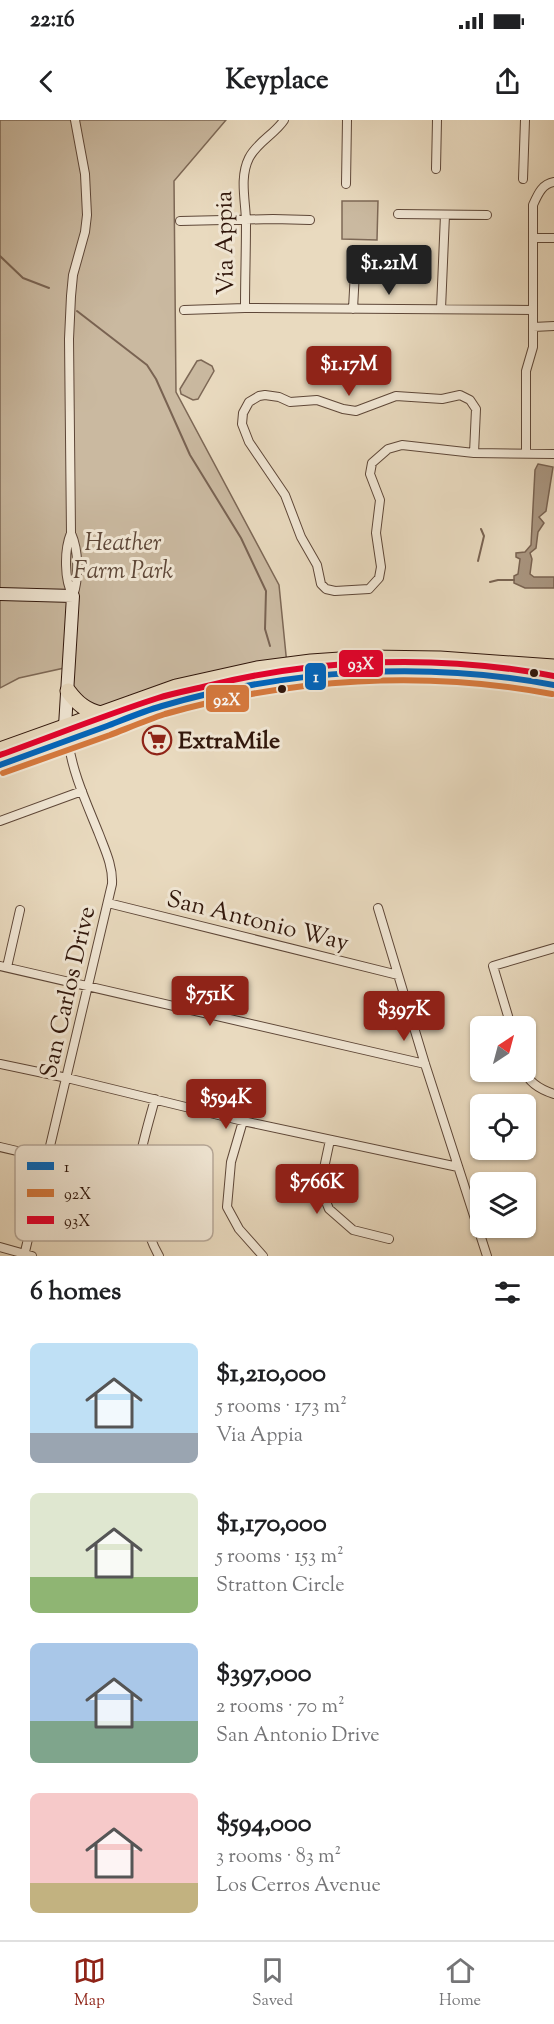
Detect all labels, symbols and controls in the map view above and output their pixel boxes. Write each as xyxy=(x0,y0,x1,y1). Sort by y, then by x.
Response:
text: 22:16 xyxy=(30,5,75,37)
text: Keyplace xyxy=(225,62,329,101)
icon: back xyxy=(30,65,63,98)
icon: share xyxy=(491,65,524,98)
street label: Via Appia xyxy=(208,190,244,295)
pin: $1.21M xyxy=(340,245,438,296)
text: $1.21M xyxy=(360,250,418,279)
pin: $1.17M xyxy=(300,346,398,397)
text: $1.17M xyxy=(320,351,378,380)
park label: Heather Farm Park xyxy=(73,527,173,589)
line badge: 93X xyxy=(338,649,384,678)
text: 93X xyxy=(348,654,375,677)
line badge: 1 xyxy=(304,662,327,691)
text: 1 xyxy=(313,667,319,690)
unlabelled marker xyxy=(528,667,540,679)
unlabelled marker xyxy=(276,683,288,695)
line badge: 92X xyxy=(205,684,250,713)
text: 92X xyxy=(213,690,242,713)
supermarket icon: ExtraMile xyxy=(141,724,173,756)
place label: ExtraMile xyxy=(178,725,280,759)
street label: San Antonio Way xyxy=(163,883,352,961)
street label: San Carlos Drive xyxy=(33,903,105,1082)
pin: $751K xyxy=(168,976,252,1027)
text: $751K xyxy=(186,981,234,1010)
pin: $397K xyxy=(362,991,446,1042)
text: $397K xyxy=(378,996,430,1025)
north arrow xyxy=(470,1016,536,1082)
map controls xyxy=(470,1016,536,1238)
pin: $594K xyxy=(184,1079,268,1130)
text: $594K xyxy=(200,1084,252,1113)
button: locate xyxy=(470,1094,536,1160)
legend xyxy=(15,1145,213,1241)
text: 1 xyxy=(64,1157,70,1180)
pin: $766K xyxy=(275,1164,359,1215)
text: $766K xyxy=(289,1169,345,1198)
button: layers xyxy=(470,1172,536,1238)
text: 92X xyxy=(64,1184,91,1207)
text: 93X xyxy=(64,1211,90,1234)
text: 6 homes xyxy=(30,1274,121,1311)
icon: filters xyxy=(491,1276,524,1309)
text: $1,210,000 xyxy=(216,1356,326,1393)
icon: home xyxy=(78,1367,150,1439)
text: 5 rooms · 173 m² xyxy=(216,1393,347,1422)
text: Via Appia xyxy=(216,1422,303,1451)
text: $1,170,000 xyxy=(216,1506,327,1543)
icon: home xyxy=(78,1517,150,1589)
text: 5 rooms · 153 m² xyxy=(216,1543,344,1572)
text: Stratton Circle xyxy=(216,1572,345,1601)
text: $397,000 xyxy=(216,1656,312,1693)
icon: home xyxy=(78,1667,150,1739)
text: 2 rooms · 70 m² xyxy=(216,1693,345,1722)
text: San Antonio Drive xyxy=(216,1722,380,1751)
text: $594,000 xyxy=(216,1806,312,1843)
icon: home xyxy=(78,1817,150,1889)
text: 3 rooms · 83 m² xyxy=(216,1843,341,1872)
text: Los Cerros Avenue xyxy=(216,1872,381,1901)
tab: Map xyxy=(73,1954,106,2013)
tab: Saved xyxy=(252,1954,293,2013)
tab: Home xyxy=(439,1954,481,2013)

